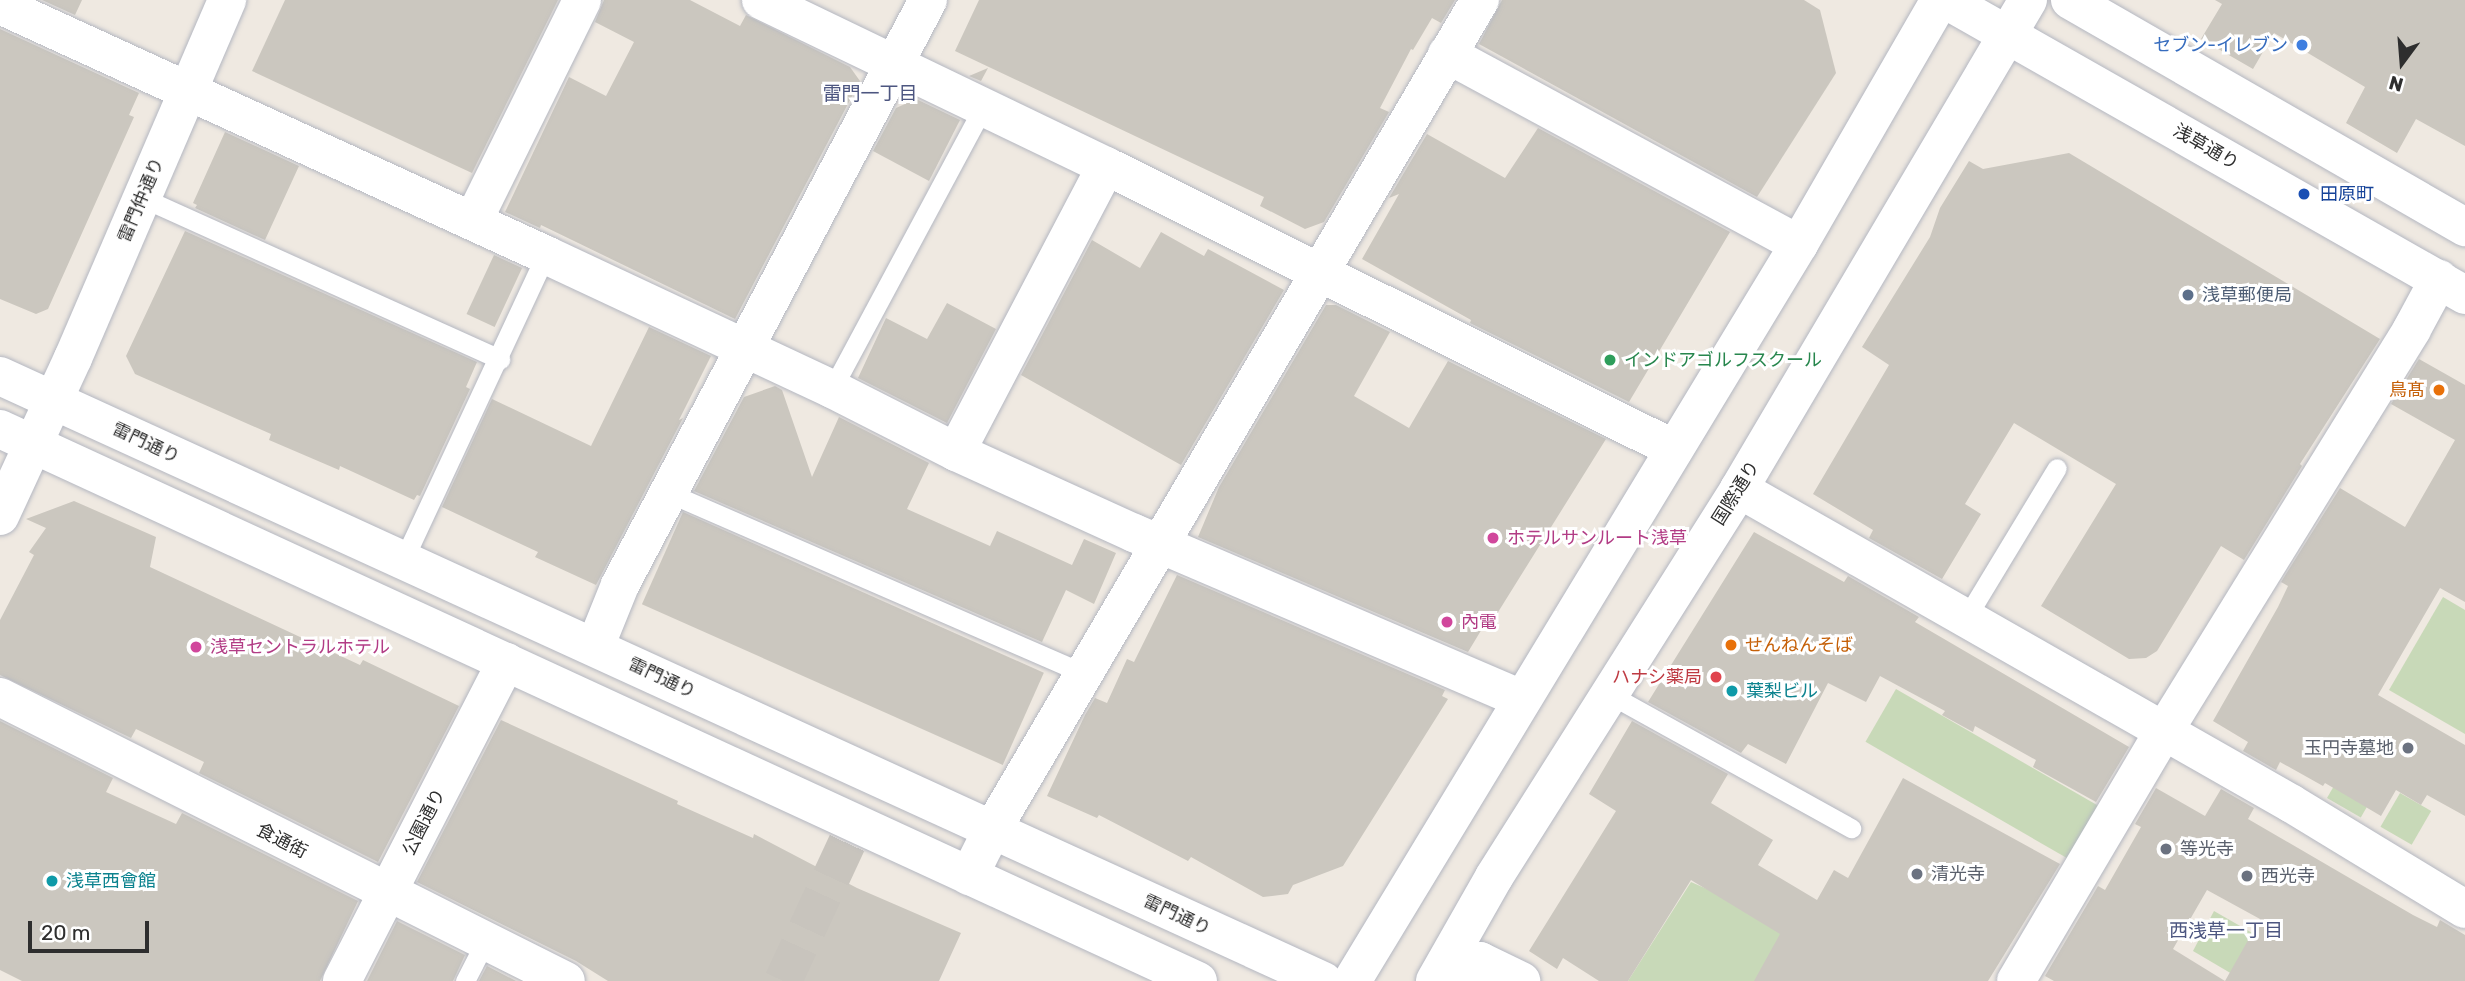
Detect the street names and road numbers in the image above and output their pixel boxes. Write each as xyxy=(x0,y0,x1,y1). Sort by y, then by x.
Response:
street label: 浅草通り xyxy=(2169,120,2243,174)
street label: 雷門仲通り xyxy=(113,154,169,246)
street label: 雷門通り xyxy=(109,418,183,468)
street label: 国際通り xyxy=(1708,457,1764,529)
street label: 雷門通り xyxy=(625,653,699,703)
street label: 公園通り xyxy=(398,785,450,859)
street label: 食通街 xyxy=(253,819,311,863)
street label: 雷門通り xyxy=(1140,890,1214,940)

